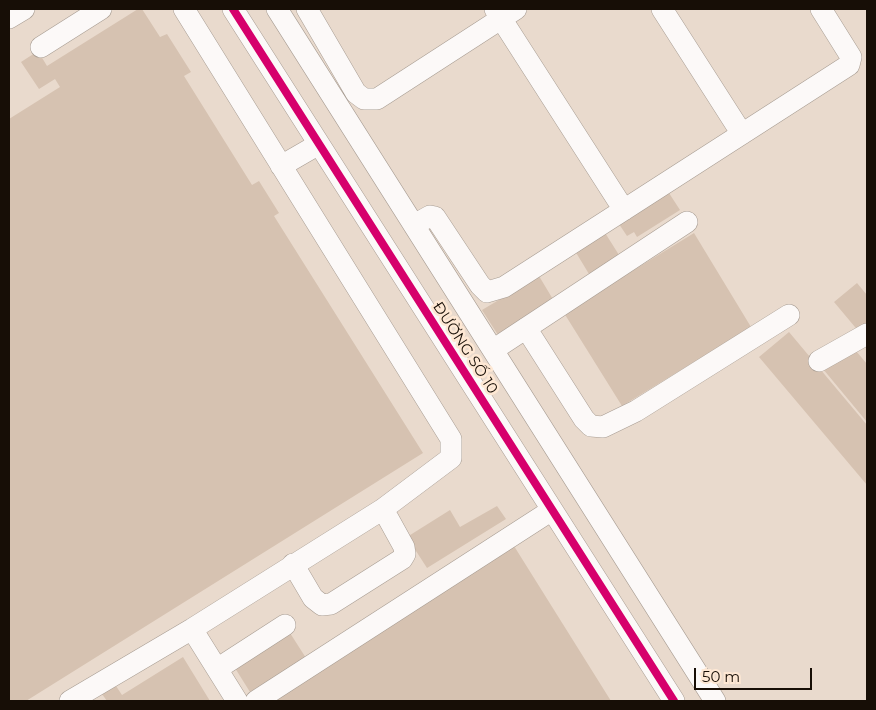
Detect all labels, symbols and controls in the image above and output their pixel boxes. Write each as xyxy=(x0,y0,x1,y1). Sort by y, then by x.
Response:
street label: ĐƯỜNG SỐ 10 xyxy=(429,299,501,397)
scale bar xyxy=(696,658,814,690)
text: 50 m xyxy=(702,667,740,686)

